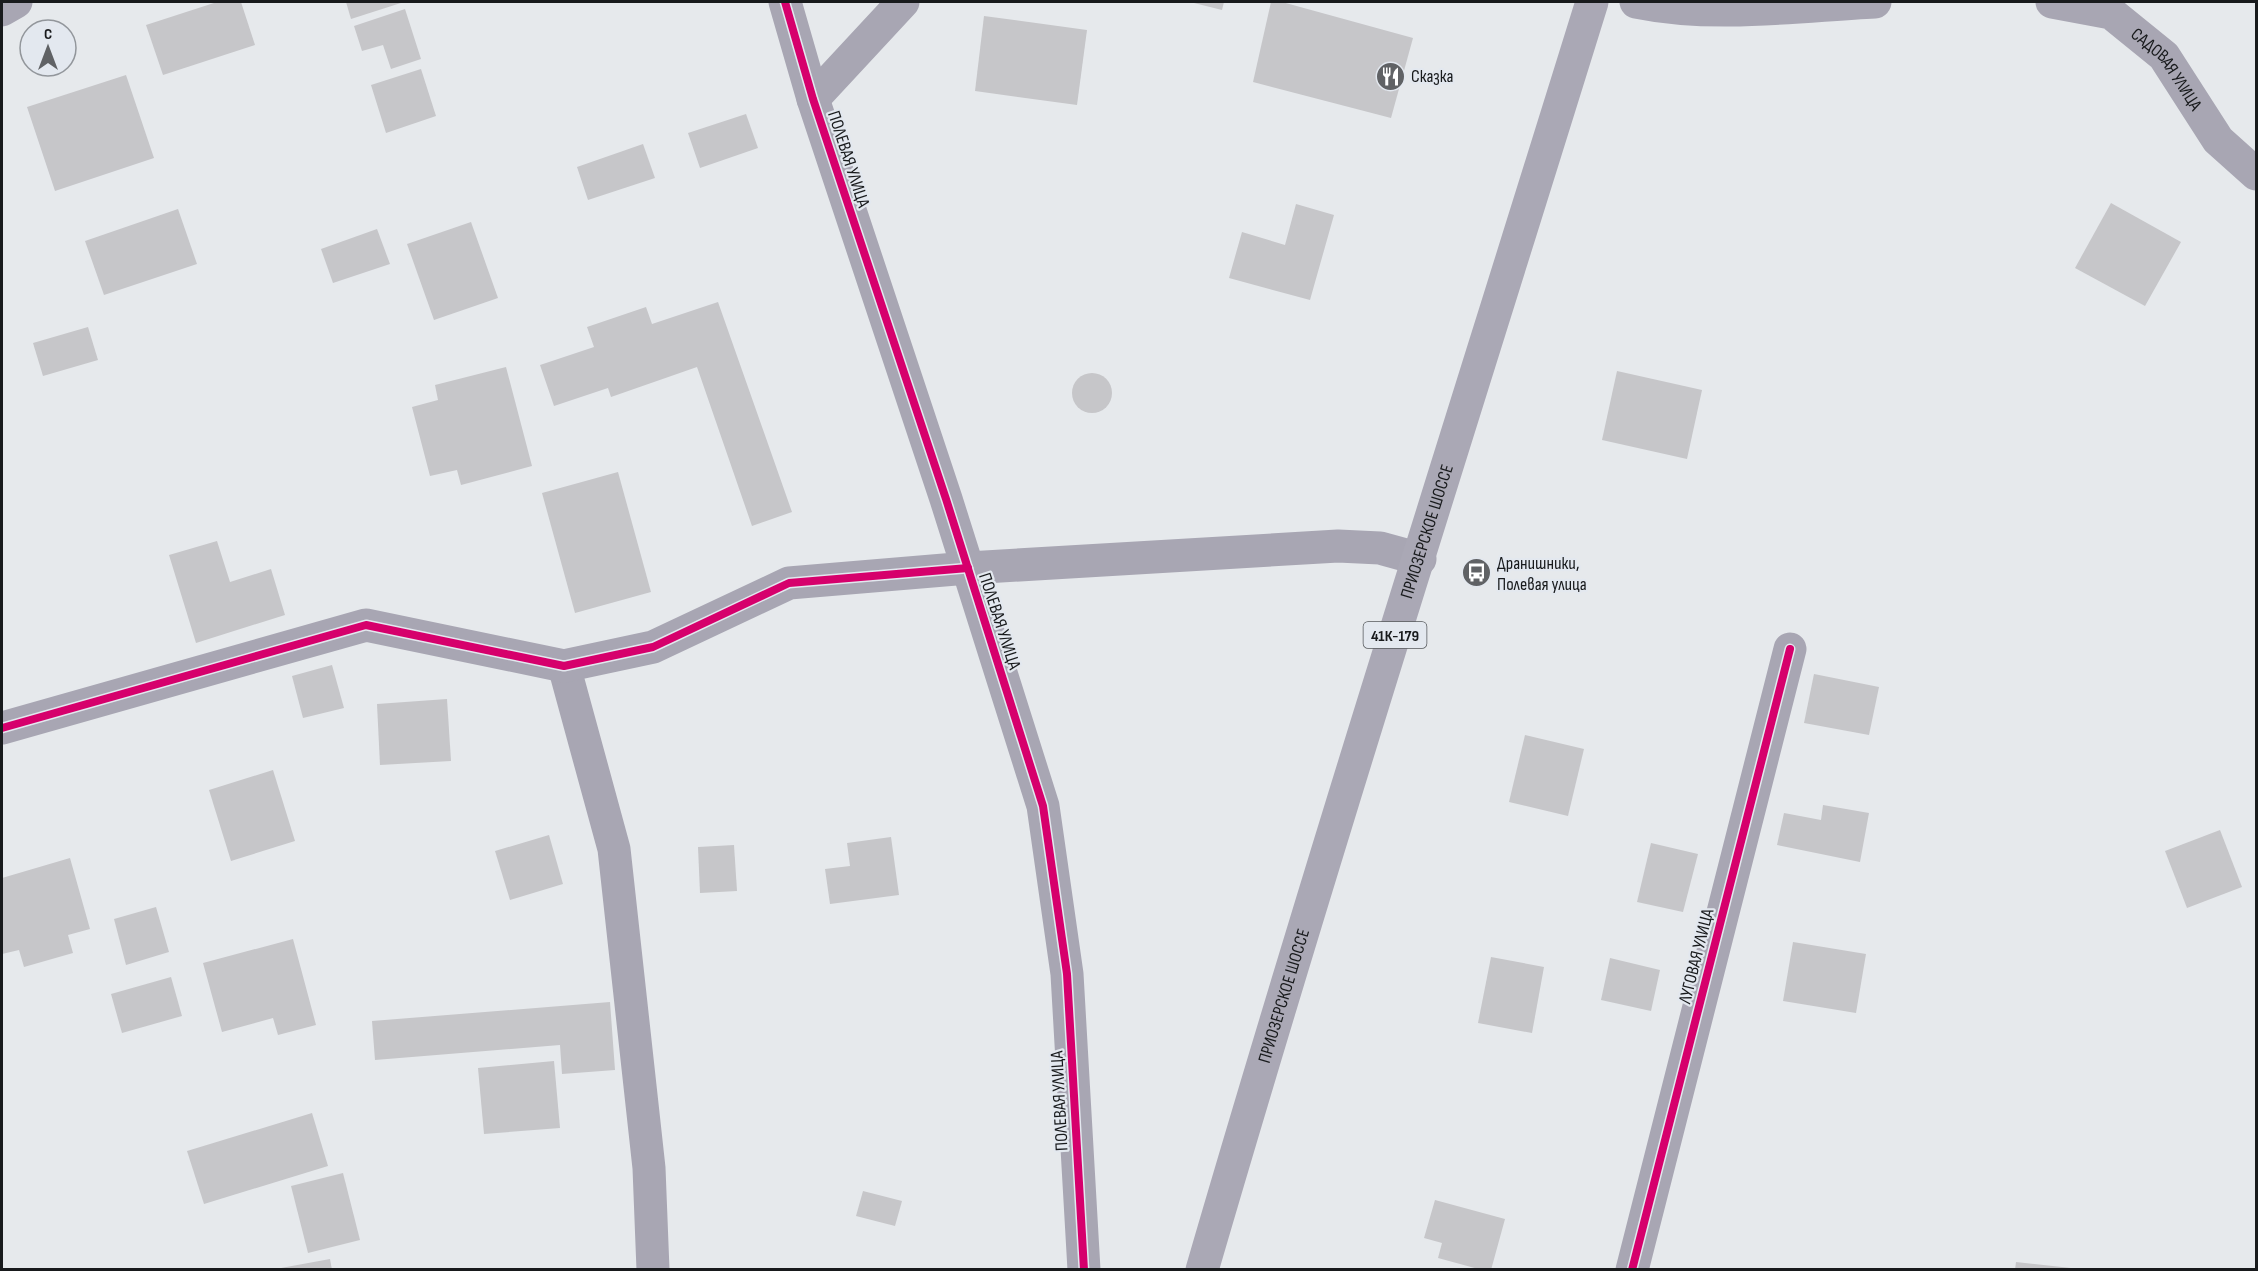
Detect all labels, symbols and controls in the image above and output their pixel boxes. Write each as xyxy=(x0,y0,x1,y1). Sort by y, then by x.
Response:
north arrow xyxy=(18,18,78,78)
street label: САДОВАЯ УЛИЦА xyxy=(2127,24,2206,115)
text: С xyxy=(44,25,52,44)
restaurant icon: Сказка xyxy=(1374,60,1406,92)
place label: Сказка xyxy=(1411,66,1454,87)
street label: ПОЛЕВАЯ УЛИЦА xyxy=(823,108,874,210)
street label: ПРИОЗЕРСКОЕ ШОССЕ xyxy=(1396,462,1458,601)
place label: Дранишники, Полевая улица xyxy=(1497,553,1587,595)
bus stop icon: Дранишники, Полевая улица xyxy=(1460,557,1492,589)
street label: ПОЛЕВАЯ УЛИЦА xyxy=(974,570,1025,672)
road number: 41К-179 xyxy=(1364,622,1426,648)
street label: ЛУГОВАЯ УЛИЦА xyxy=(1674,906,1718,1007)
street label: ПРИОЗЕРСКОЕ ШОССЕ xyxy=(1254,926,1314,1066)
street label: ПОЛЕВАЯ УЛИЦА xyxy=(1046,1050,1073,1152)

